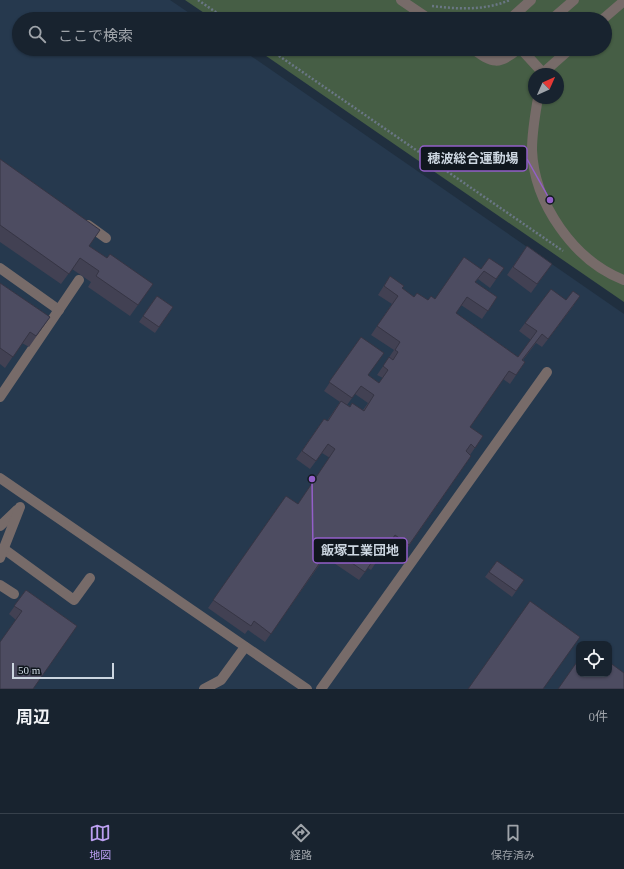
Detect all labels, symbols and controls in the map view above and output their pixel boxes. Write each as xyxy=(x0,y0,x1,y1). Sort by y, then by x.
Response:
search box xyxy=(12,12,612,56)
icon: search xyxy=(26,23,48,45)
text: ここで検索 xyxy=(58,28,133,44)
north arrow xyxy=(528,68,564,104)
callout: 穂波総合運動場 xyxy=(420,146,527,171)
text: 穂波総合運動場 xyxy=(427,151,519,166)
callout: 飯塚工業団地 xyxy=(313,538,407,563)
text: 飯塚工業団地 xyxy=(321,543,399,558)
map controls xyxy=(576,641,612,677)
button: locate xyxy=(576,641,612,677)
scale bar xyxy=(12,661,114,680)
text: 50 m xyxy=(18,664,40,676)
text: 周辺 xyxy=(16,708,50,727)
text: 0件 xyxy=(588,709,608,724)
tab: 地図 xyxy=(89,822,111,862)
tab: 経路 xyxy=(290,822,312,862)
tab: 保存済み xyxy=(491,822,535,862)

